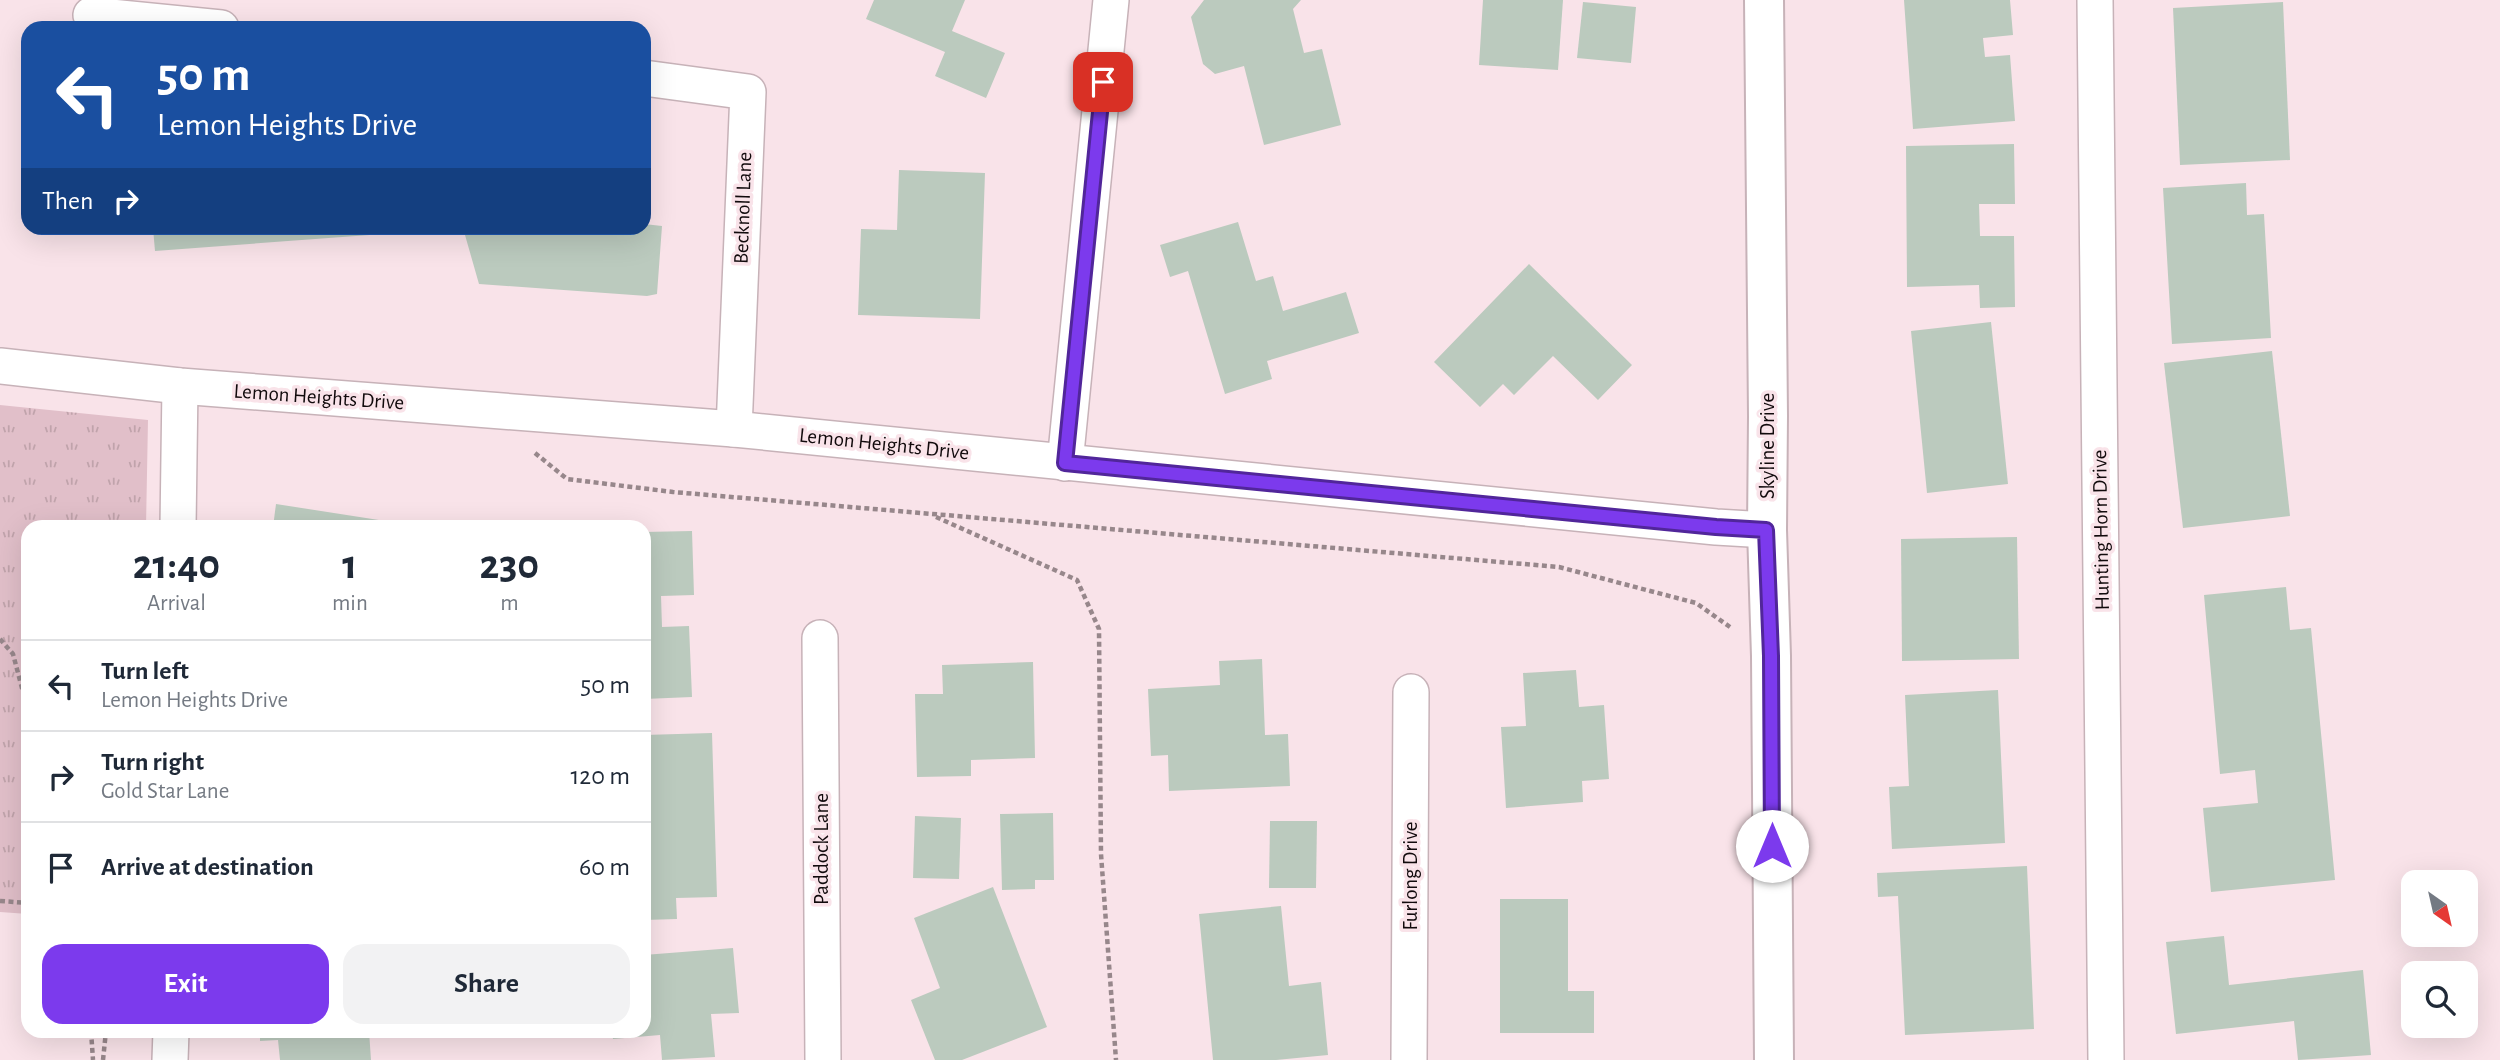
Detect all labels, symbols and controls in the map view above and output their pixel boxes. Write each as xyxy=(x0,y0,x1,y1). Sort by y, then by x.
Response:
icon: left xyxy=(42,49,133,140)
text: 50 m xyxy=(157,51,251,100)
pin xyxy=(1073,52,1133,112)
icon: arrive xyxy=(1084,63,1122,101)
text: Lemon Heights Drive xyxy=(157,109,417,141)
street label: Becknoll Lane xyxy=(731,152,755,264)
icon: right xyxy=(107,182,145,220)
text: Then xyxy=(42,188,93,214)
street label: Lemon Heights Drive xyxy=(233,381,405,413)
street label: Skyline Drive xyxy=(1757,393,1778,499)
street label: Lemon Heights Drive xyxy=(798,425,970,463)
street label: Hunting Horn Drive xyxy=(2089,450,2113,610)
text: 21:40 xyxy=(133,544,220,586)
text: 1 xyxy=(342,544,357,586)
text: 230 xyxy=(479,544,539,586)
text: Arrival xyxy=(147,592,206,615)
text: min xyxy=(332,592,368,615)
text: m xyxy=(500,592,519,615)
text: Turn left xyxy=(101,658,189,684)
icon: left xyxy=(42,667,80,705)
text: 50 m xyxy=(580,672,630,698)
text: Lemon Heights Drive xyxy=(101,689,288,712)
text: Turn right xyxy=(101,749,204,775)
icon: right xyxy=(42,758,80,796)
text: 120 m xyxy=(570,763,630,789)
text: Gold Star Lane xyxy=(101,780,229,803)
street label: Paddock Lane xyxy=(811,793,832,905)
position arrow xyxy=(1735,809,1809,883)
street label: Furlong Drive xyxy=(1400,822,1421,930)
icon: arrive xyxy=(42,849,80,887)
text: Arrive at destination xyxy=(101,854,314,880)
text: 60 m xyxy=(579,854,630,880)
north arrow xyxy=(2401,870,2478,947)
map controls xyxy=(2401,870,2478,1038)
button: Exit xyxy=(42,944,329,1024)
button: Share xyxy=(343,944,630,1024)
button: search xyxy=(2401,961,2478,1038)

